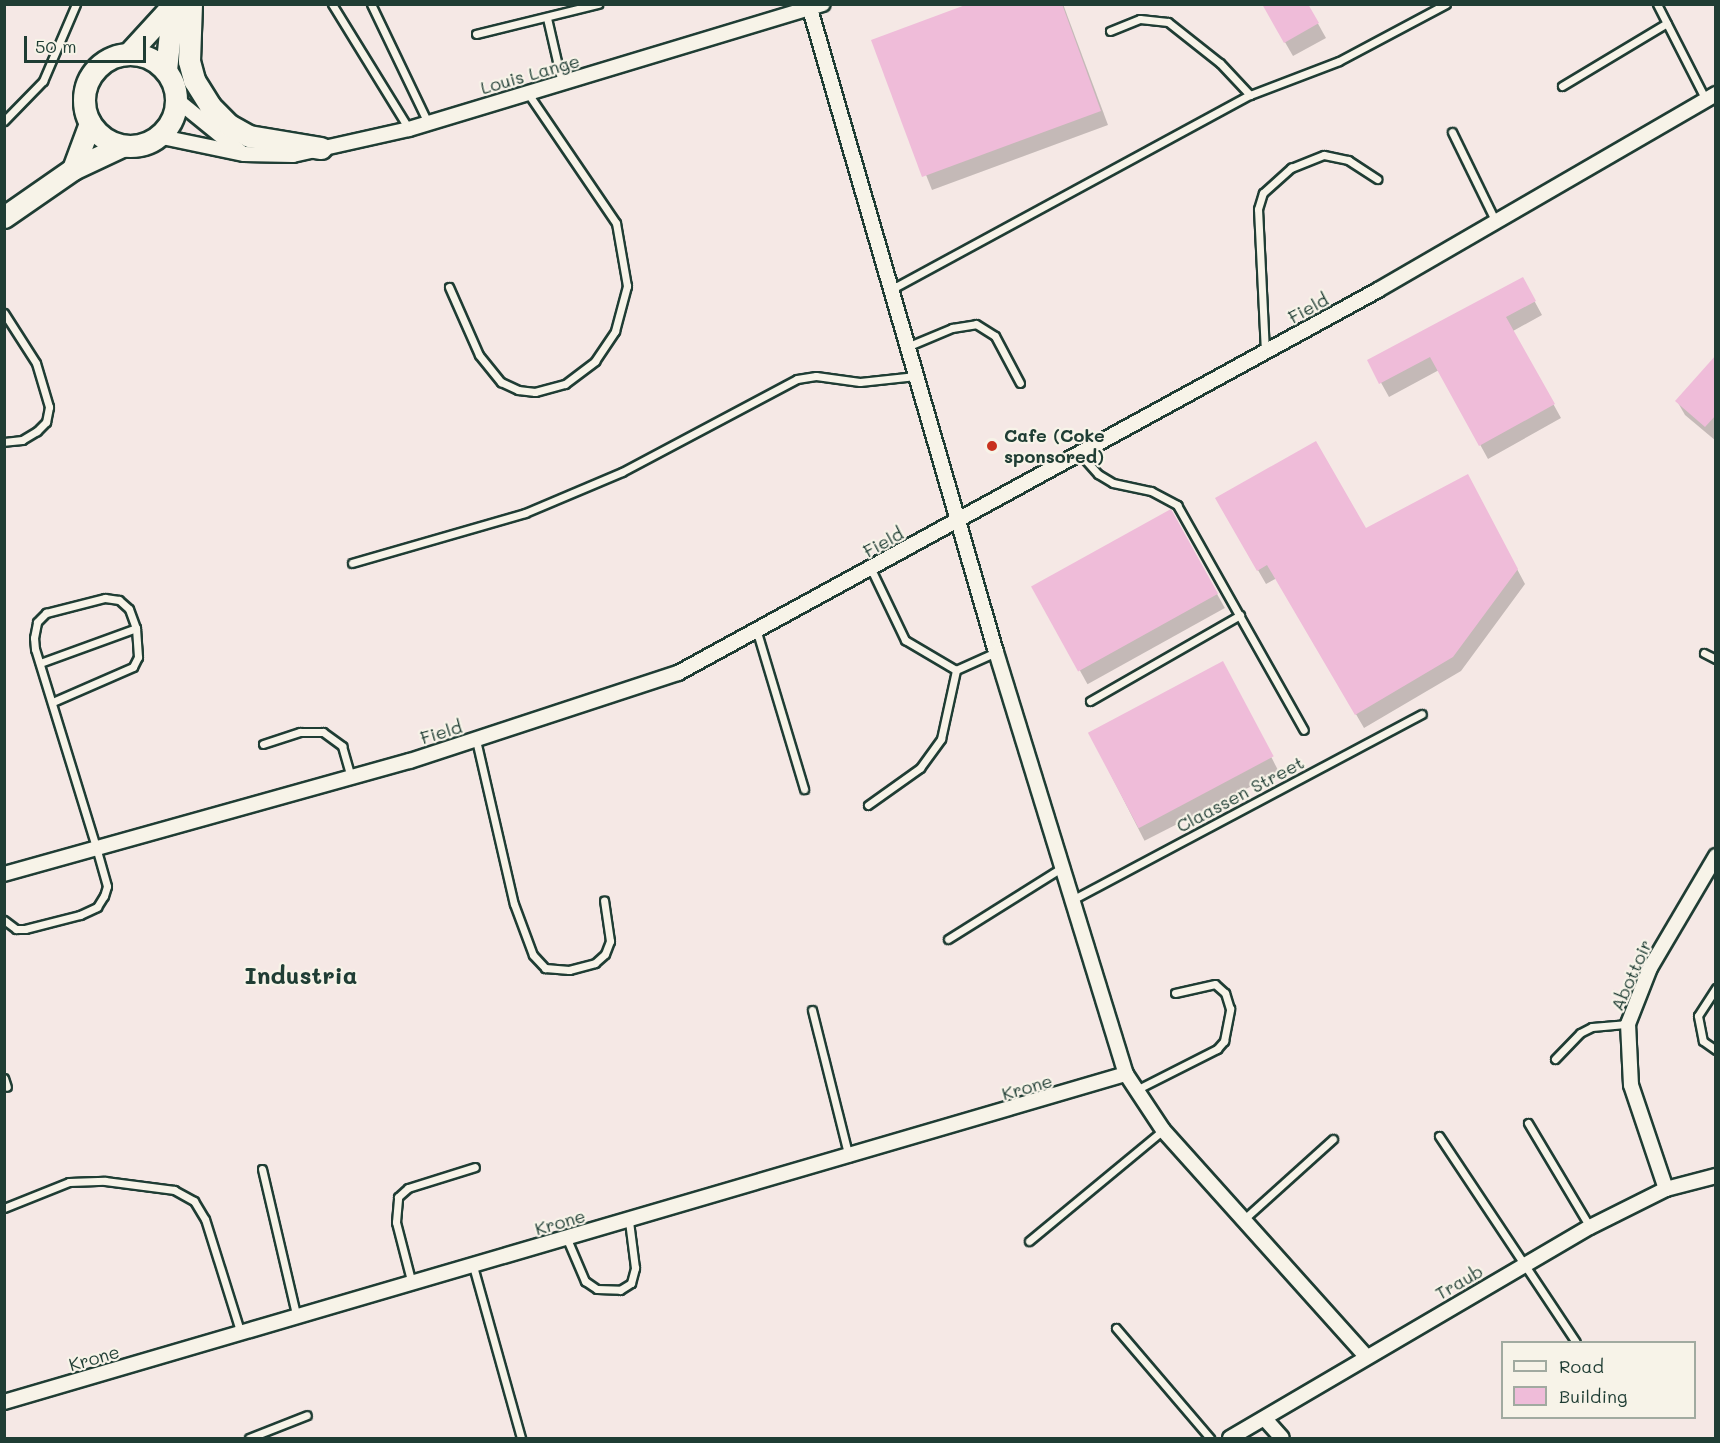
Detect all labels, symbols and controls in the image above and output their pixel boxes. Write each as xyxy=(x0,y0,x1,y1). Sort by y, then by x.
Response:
scale bar xyxy=(27,24,148,62)
text: 50 m xyxy=(35,34,77,58)
street label: Louis Lange xyxy=(478,50,582,98)
street label: Field xyxy=(1284,288,1332,328)
place label: Cafe (Coke sponsored) xyxy=(1004,425,1105,468)
marker: Cafe (Coke sponsored) xyxy=(985,439,999,453)
street label: Field xyxy=(859,522,907,562)
street label: Field xyxy=(417,715,465,749)
street label: Claassen Street xyxy=(1172,751,1308,837)
street label: Abottoir xyxy=(1606,936,1656,1014)
district label: Industria xyxy=(244,961,358,989)
street label: Krone xyxy=(999,1069,1055,1105)
street label: Krone xyxy=(532,1204,588,1240)
street label: Traub xyxy=(1431,1260,1487,1304)
street label: Krone xyxy=(66,1340,122,1376)
legend xyxy=(1501,1341,1696,1419)
text: Road xyxy=(1559,1354,1604,1378)
text: Building xyxy=(1559,1384,1627,1408)

